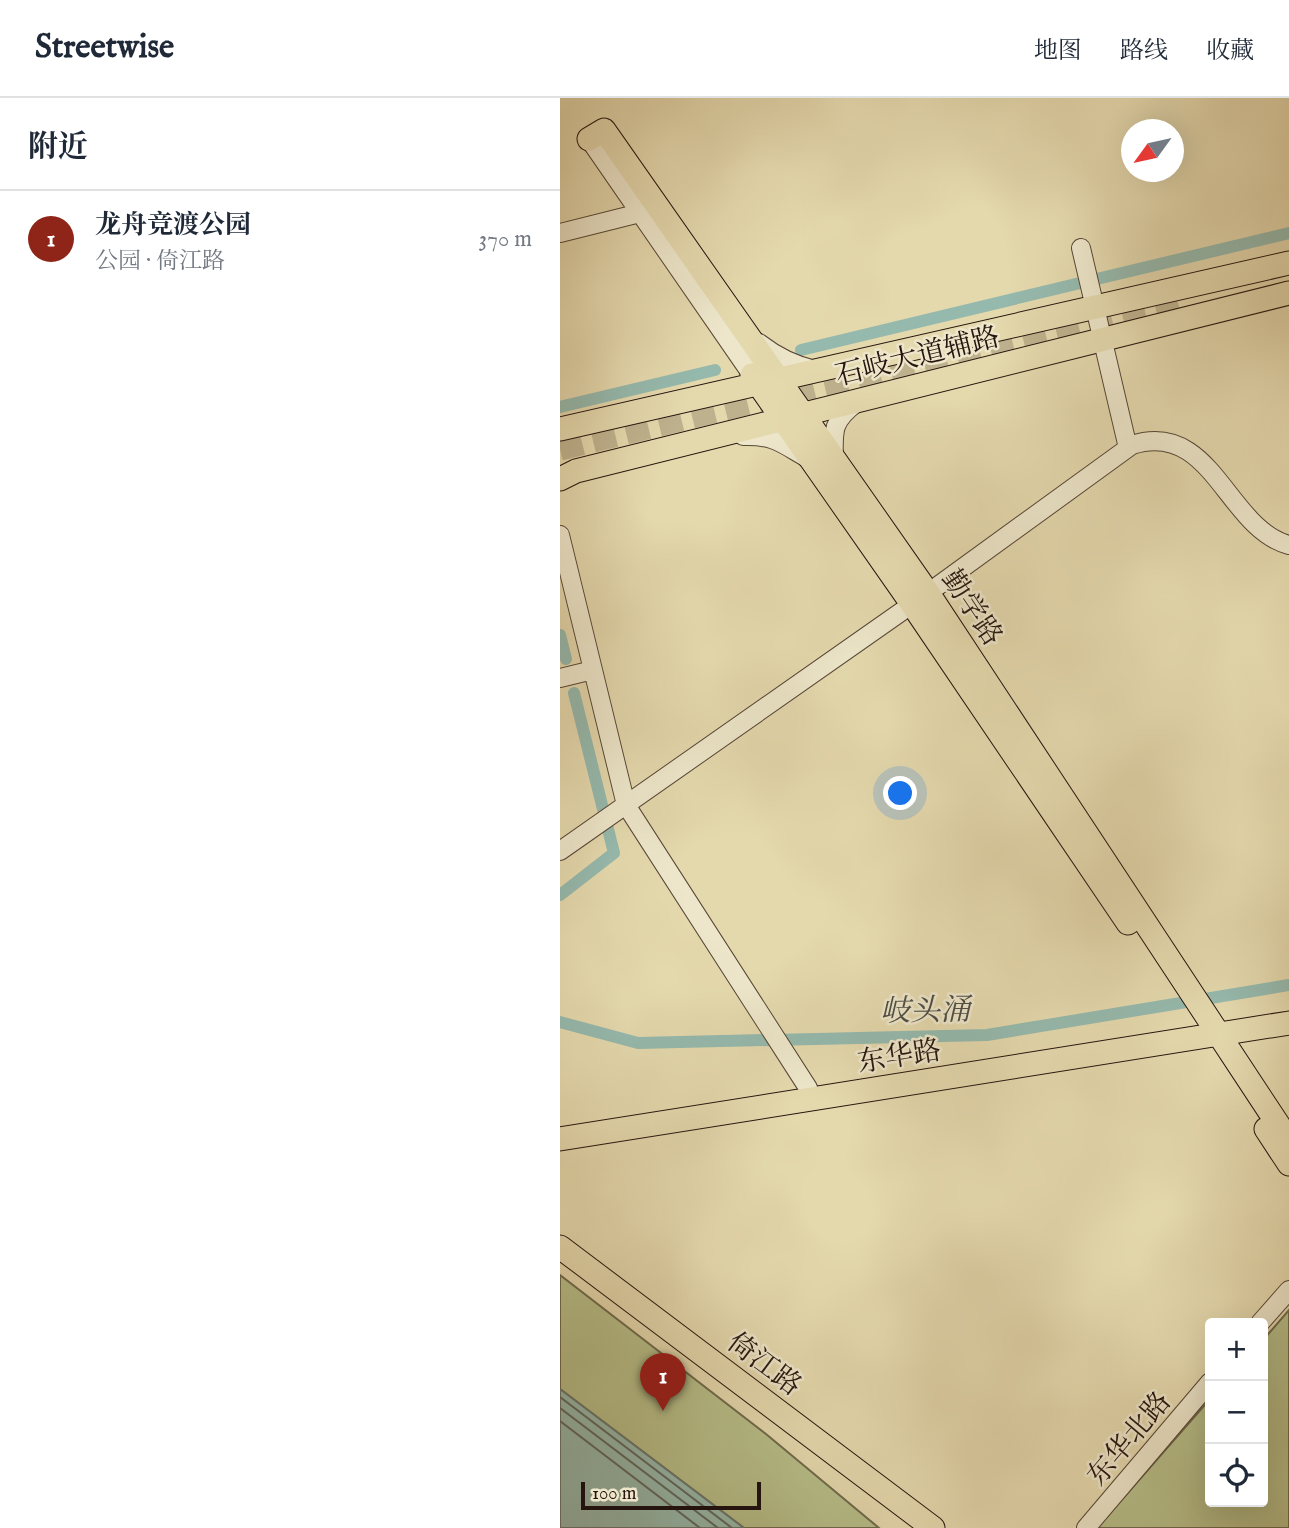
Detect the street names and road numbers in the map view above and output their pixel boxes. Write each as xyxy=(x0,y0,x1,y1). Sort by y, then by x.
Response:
street label: 石岐大道辅路 xyxy=(832,320,1003,395)
street label: 勤学路 xyxy=(933,564,1009,653)
street label: 东华路 xyxy=(855,1034,944,1081)
street label: 倚江路 xyxy=(719,1326,808,1404)
street label: 东华北路 xyxy=(1081,1385,1179,1494)

